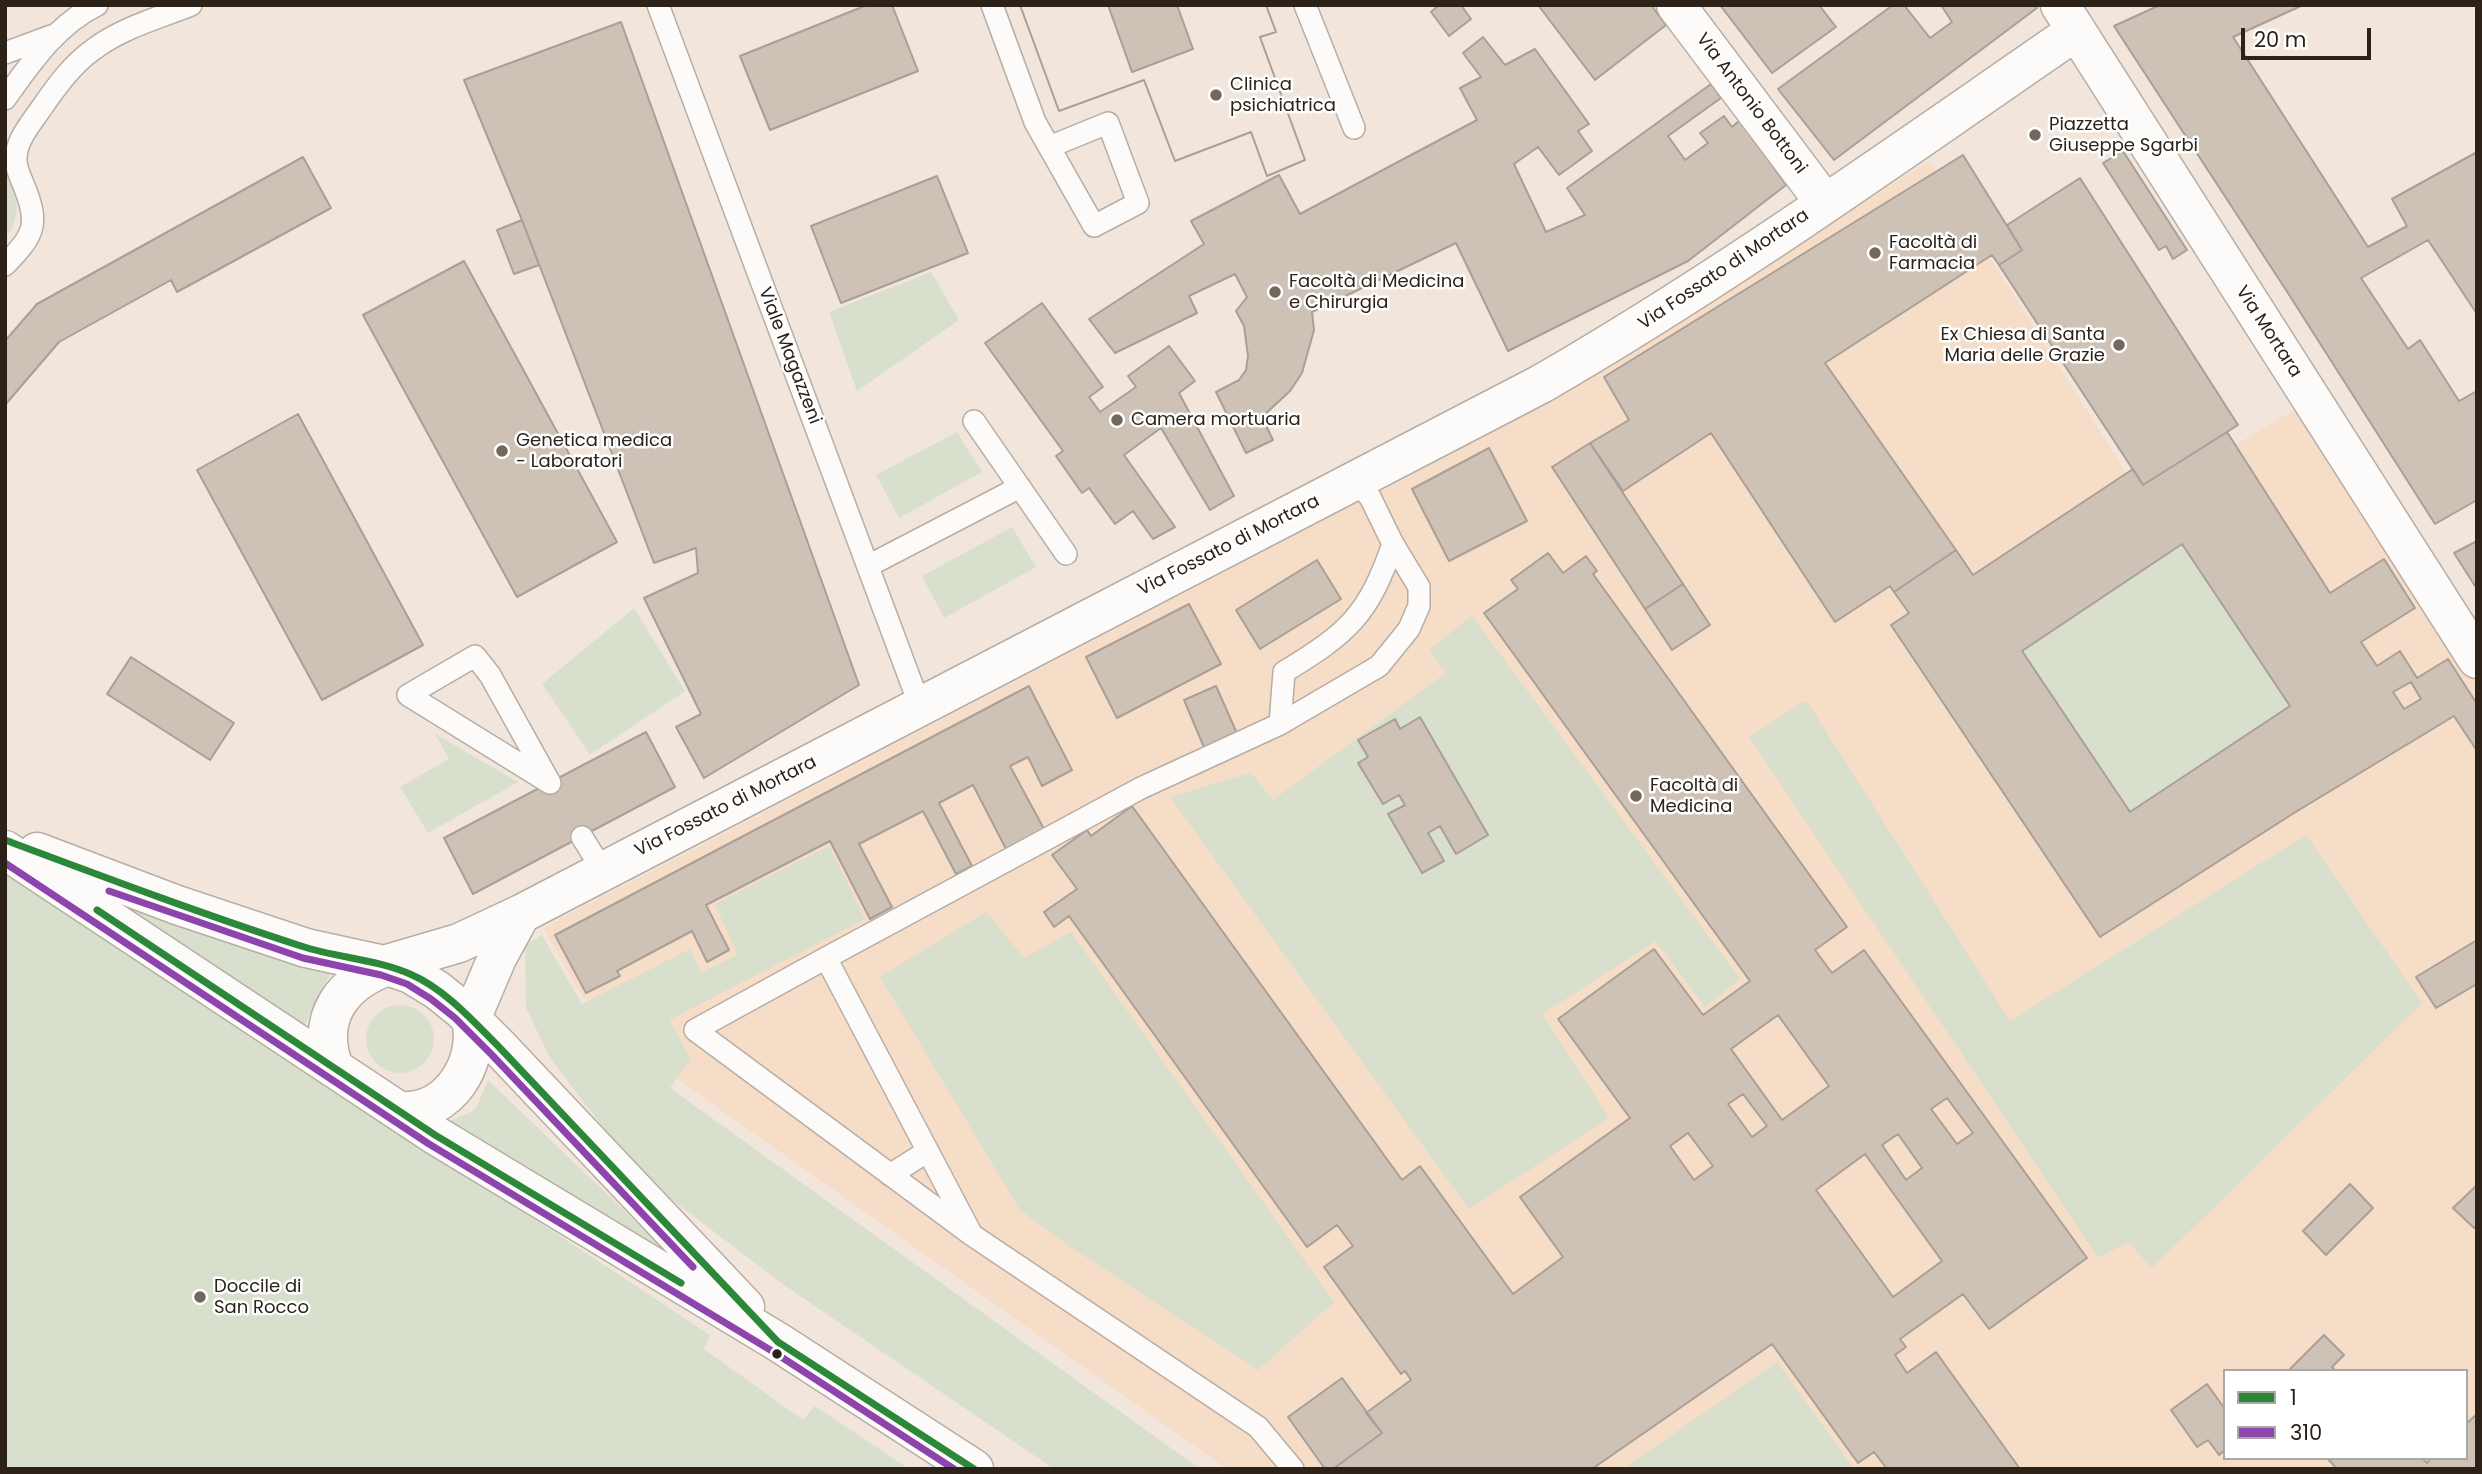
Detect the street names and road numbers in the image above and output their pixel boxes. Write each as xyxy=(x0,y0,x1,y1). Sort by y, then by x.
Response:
street label: Via Antonio Bottoni xyxy=(1691,29,1811,179)
street label: Via Fossato di Mortara xyxy=(1635,205,1813,335)
street label: Via Mortara xyxy=(2230,282,2306,382)
street label: Viale Magazzeni xyxy=(753,285,825,427)
street label: Via Fossato di Mortara xyxy=(1135,491,1323,601)
street label: Via Fossato di Mortara xyxy=(632,752,820,862)

